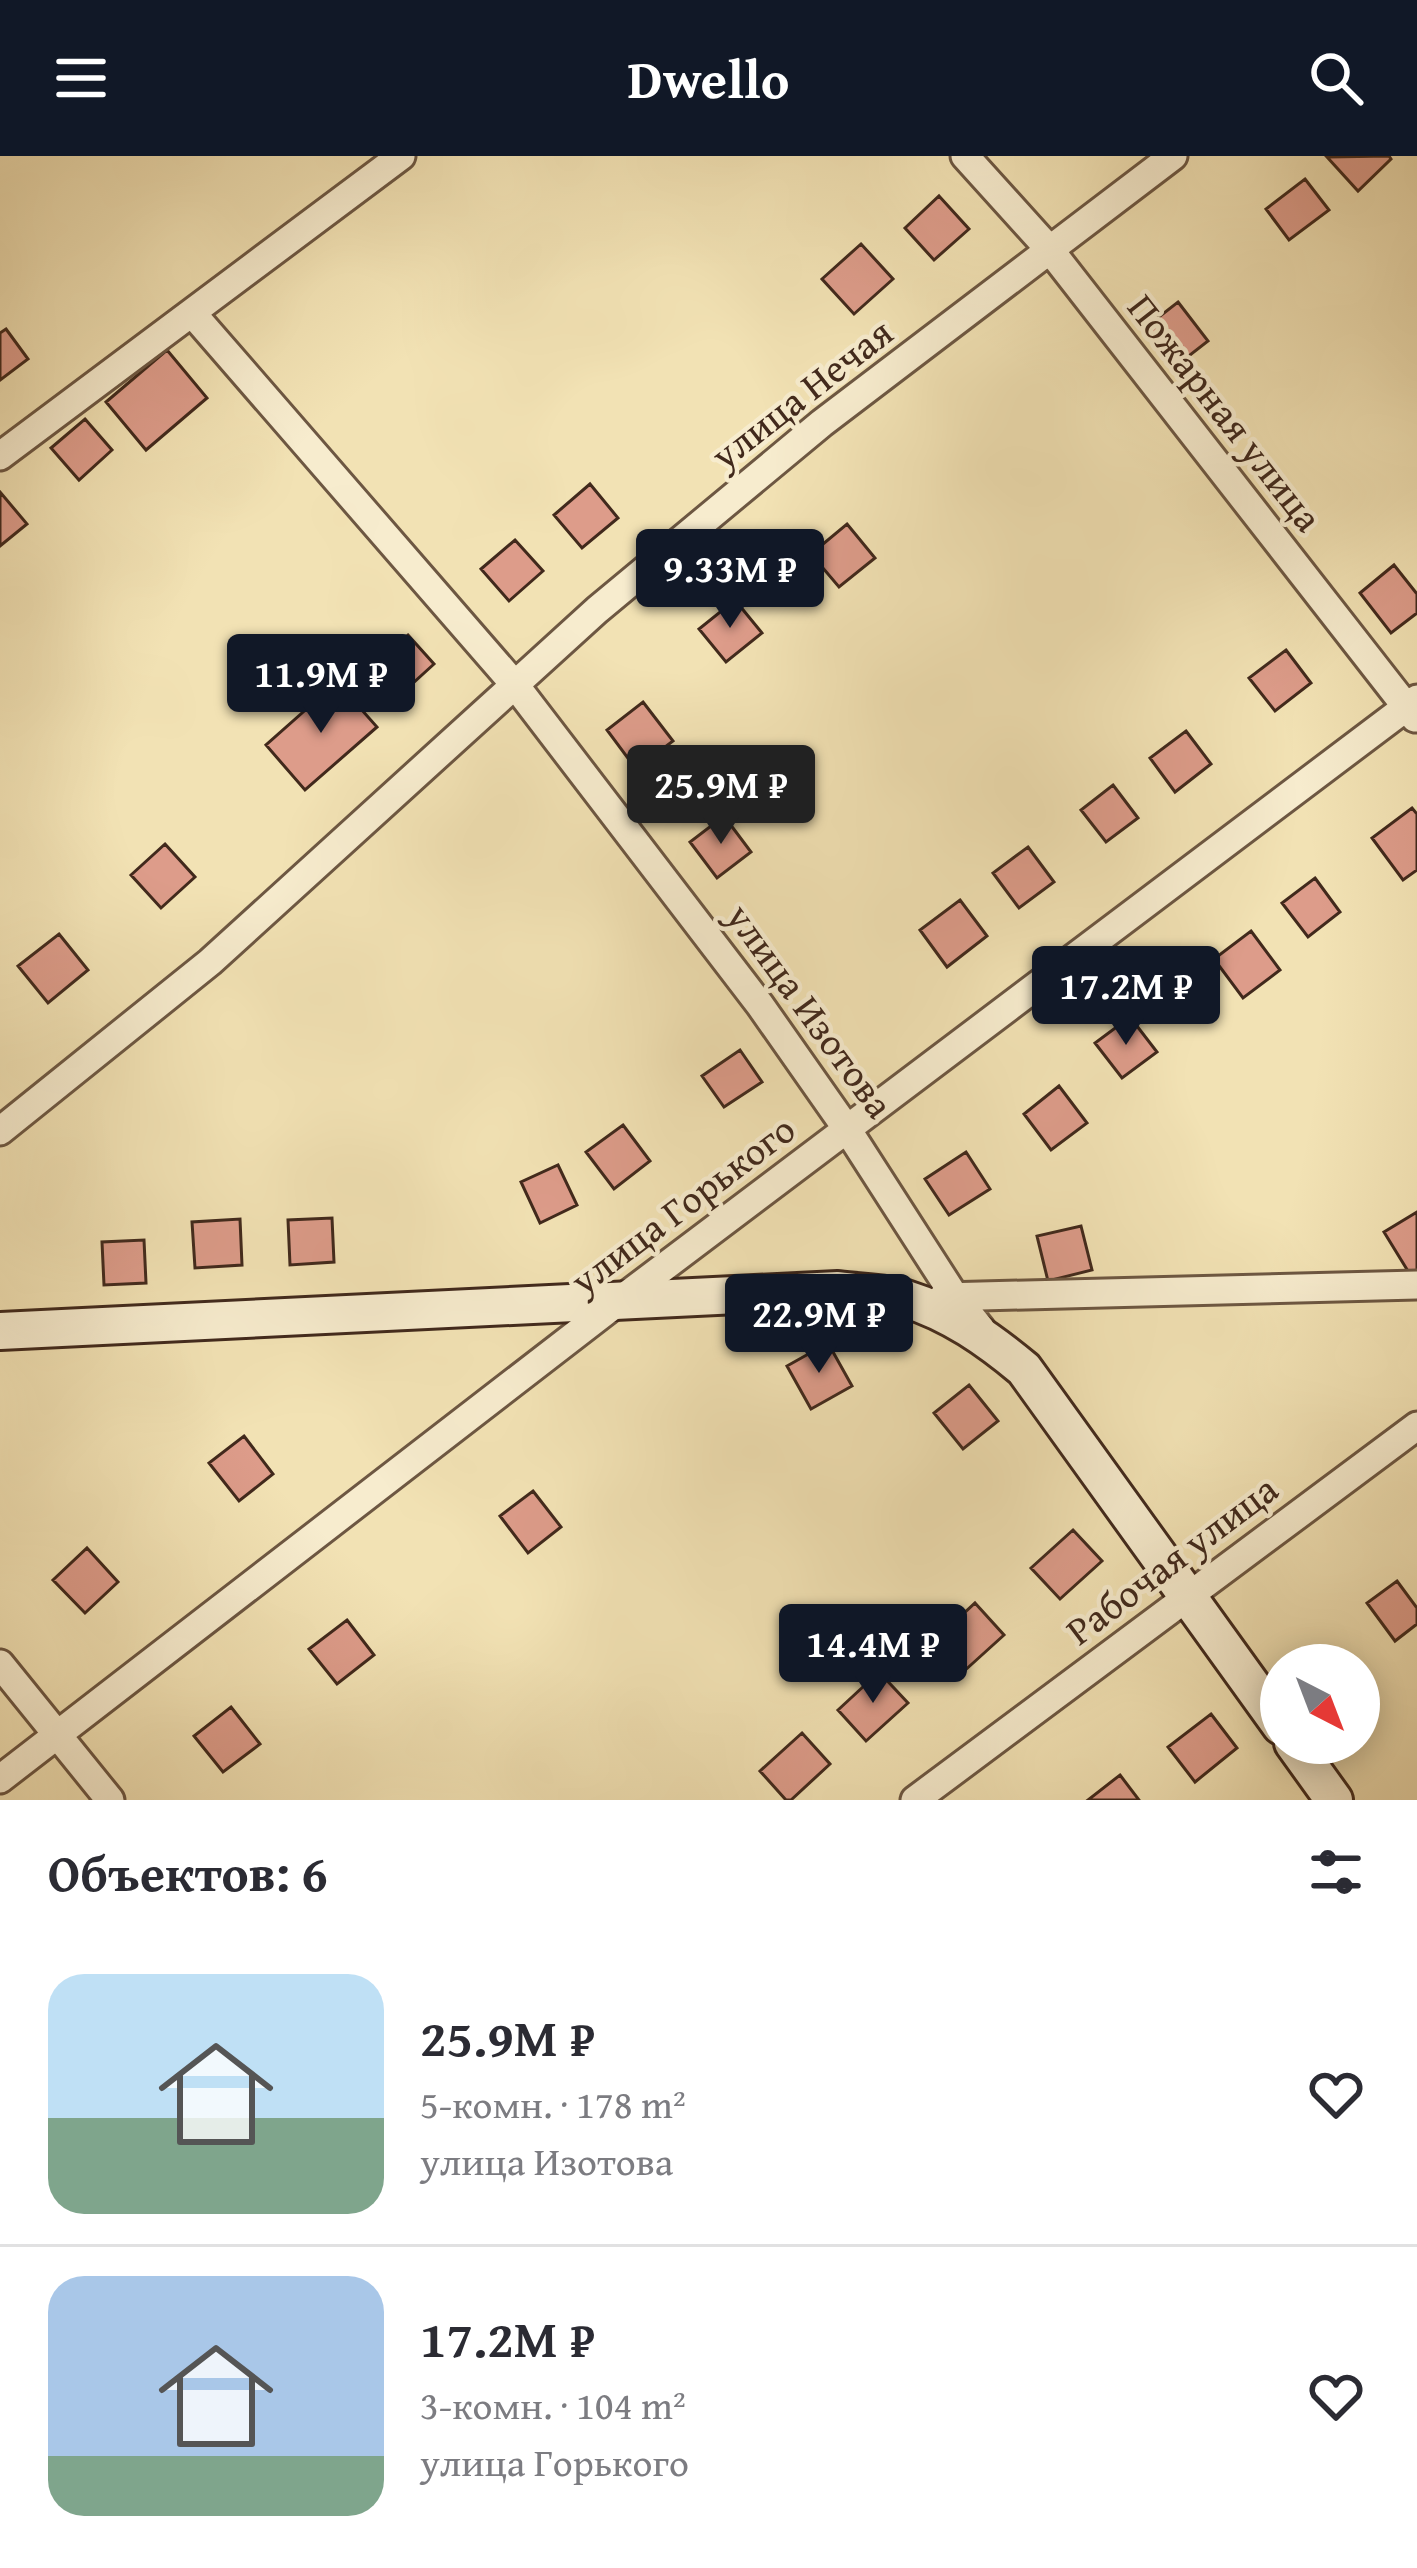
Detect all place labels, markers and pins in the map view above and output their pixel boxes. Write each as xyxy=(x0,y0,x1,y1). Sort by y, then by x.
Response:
pin: 9.33M ₽ xyxy=(619,529,841,631)
pin: 11.9M ₽ xyxy=(210,634,432,736)
pin: 25.9M ₽ xyxy=(610,745,832,847)
pin: 17.2M ₽ xyxy=(1015,946,1237,1048)
pin: 22.9M ₽ xyxy=(708,1274,930,1376)
pin: 14.4M ₽ xyxy=(762,1604,984,1706)

